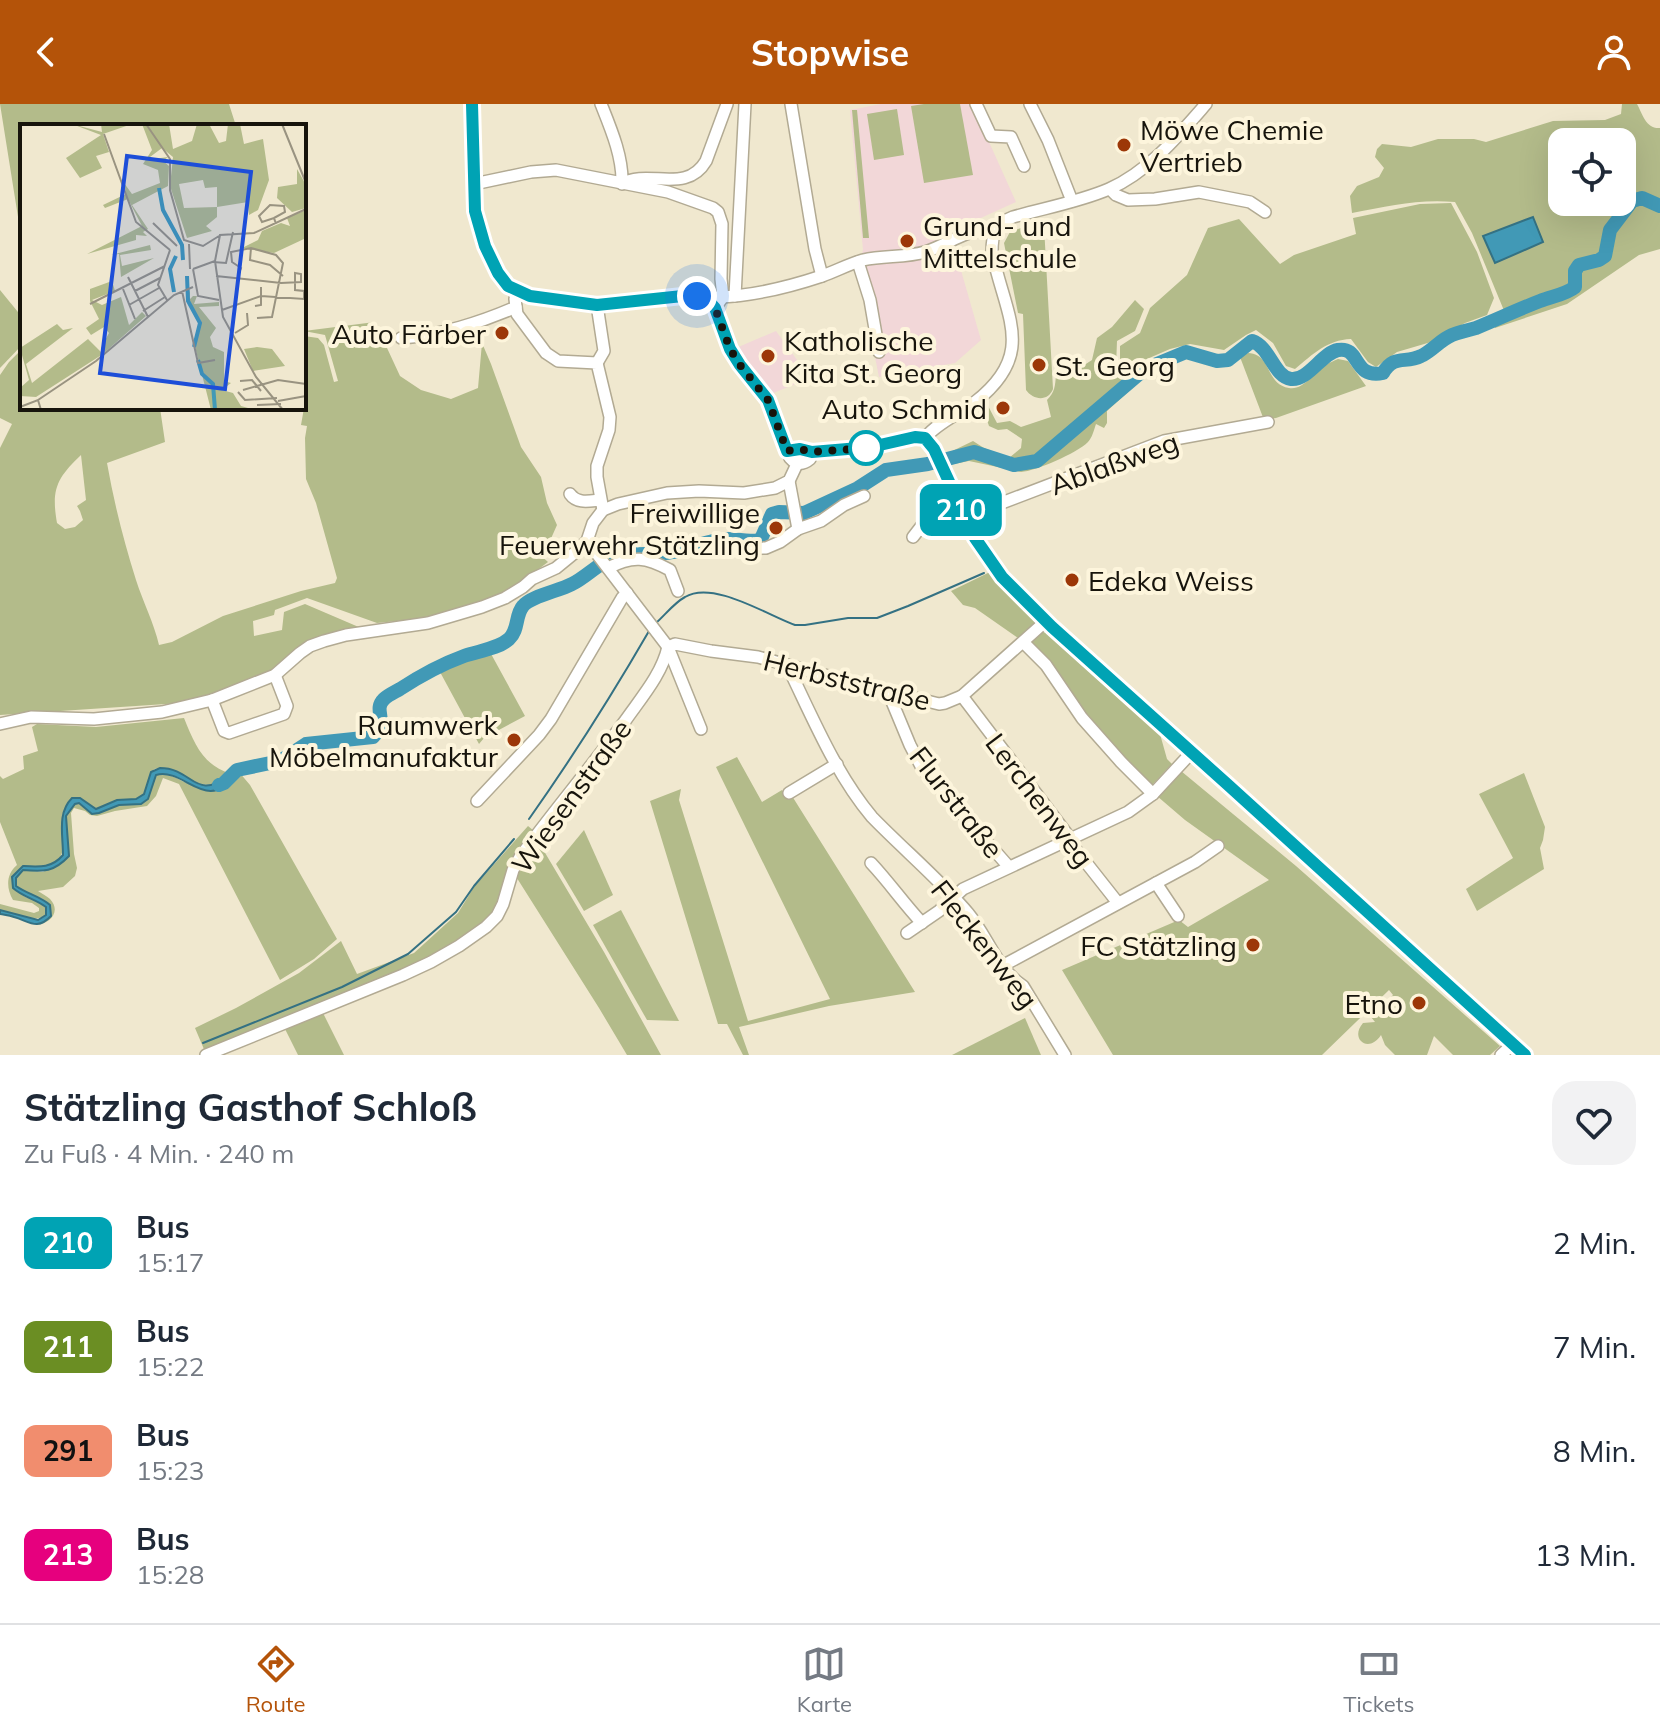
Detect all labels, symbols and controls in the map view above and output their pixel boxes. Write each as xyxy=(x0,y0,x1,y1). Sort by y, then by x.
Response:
icon: back xyxy=(24,30,68,74)
text: Stopwise xyxy=(751,30,909,75)
icon: person xyxy=(1592,30,1636,74)
place label: Möwe Chemie Vertrieb xyxy=(1140,112,1324,179)
inset map xyxy=(20,124,306,410)
map controls xyxy=(1548,128,1636,216)
button: locate xyxy=(1548,128,1636,216)
marker: Möwe Chemie Vertrieb xyxy=(1115,136,1133,154)
place label: Grund- und Mittelschule xyxy=(923,208,1077,275)
marker: Grund- und Mittelschule xyxy=(898,232,916,250)
your location xyxy=(677,276,717,316)
place label: Auto Färber xyxy=(331,316,487,351)
place label: Katholische Kita St. Georg xyxy=(784,323,962,390)
marker: Auto Färber xyxy=(493,324,511,342)
marker: Katholische Kita St. Georg xyxy=(759,347,777,365)
place label: St. Georg xyxy=(1055,348,1175,383)
marker: St. Georg xyxy=(1030,356,1048,374)
place label: Auto Schmid xyxy=(822,391,987,426)
marker: Auto Schmid xyxy=(994,399,1012,417)
street label: Ablaßweg xyxy=(1045,424,1183,502)
unlabelled marker xyxy=(849,431,883,465)
line badge: 210 xyxy=(915,484,1007,536)
text: 210 xyxy=(936,492,986,527)
place label: Freiwillige Feuerwehr Stätzling xyxy=(499,495,760,562)
marker: Freiwillige Feuerwehr Stätzling xyxy=(767,519,785,537)
place label: Edeka Weiss xyxy=(1088,563,1254,598)
marker: Edeka Weiss xyxy=(1063,571,1081,589)
street label: Herbststraße xyxy=(760,642,934,718)
place label: Raumwerk Möbelmanufaktur xyxy=(269,707,499,774)
street label: Wiesenstraße xyxy=(503,712,639,880)
street label: Lerchenweg xyxy=(978,726,1102,874)
marker: Raumwerk Möbelmanufaktur xyxy=(505,731,523,749)
street label: Flurstraße xyxy=(903,739,1011,865)
street label: Fleckenweg xyxy=(924,873,1046,1015)
place label: FC Stätzling xyxy=(1080,928,1237,963)
marker: FC Stätzling xyxy=(1244,936,1262,954)
place label: Etno xyxy=(1344,986,1403,1021)
marker: Etno xyxy=(1410,994,1428,1012)
button: heart xyxy=(1552,1081,1636,1165)
text: Stätzling Gasthof Schloß xyxy=(24,1083,477,1131)
text: Zu Fuß · 4 Min. · 240 m xyxy=(24,1137,294,1170)
text: Bus xyxy=(136,1208,190,1246)
text: 2 Min. xyxy=(1553,1224,1636,1262)
text: 210 xyxy=(43,1225,93,1260)
text: 15:17 xyxy=(136,1246,204,1279)
text: Bus xyxy=(136,1312,190,1350)
text: 7 Min. xyxy=(1553,1328,1636,1366)
text: 211 xyxy=(43,1329,93,1364)
text: 15:22 xyxy=(136,1350,204,1383)
text: Bus xyxy=(136,1416,190,1454)
text: 8 Min. xyxy=(1553,1432,1636,1470)
text: 291 xyxy=(43,1433,93,1468)
text: 15:23 xyxy=(136,1454,204,1487)
text: Bus xyxy=(136,1520,190,1558)
text: 13 Min. xyxy=(1535,1536,1636,1574)
text: 213 xyxy=(43,1537,93,1572)
text: 15:28 xyxy=(136,1558,204,1591)
tab: Route xyxy=(246,1642,305,1718)
tab: Karte xyxy=(797,1642,852,1718)
tab: Tickets xyxy=(1343,1642,1414,1718)

